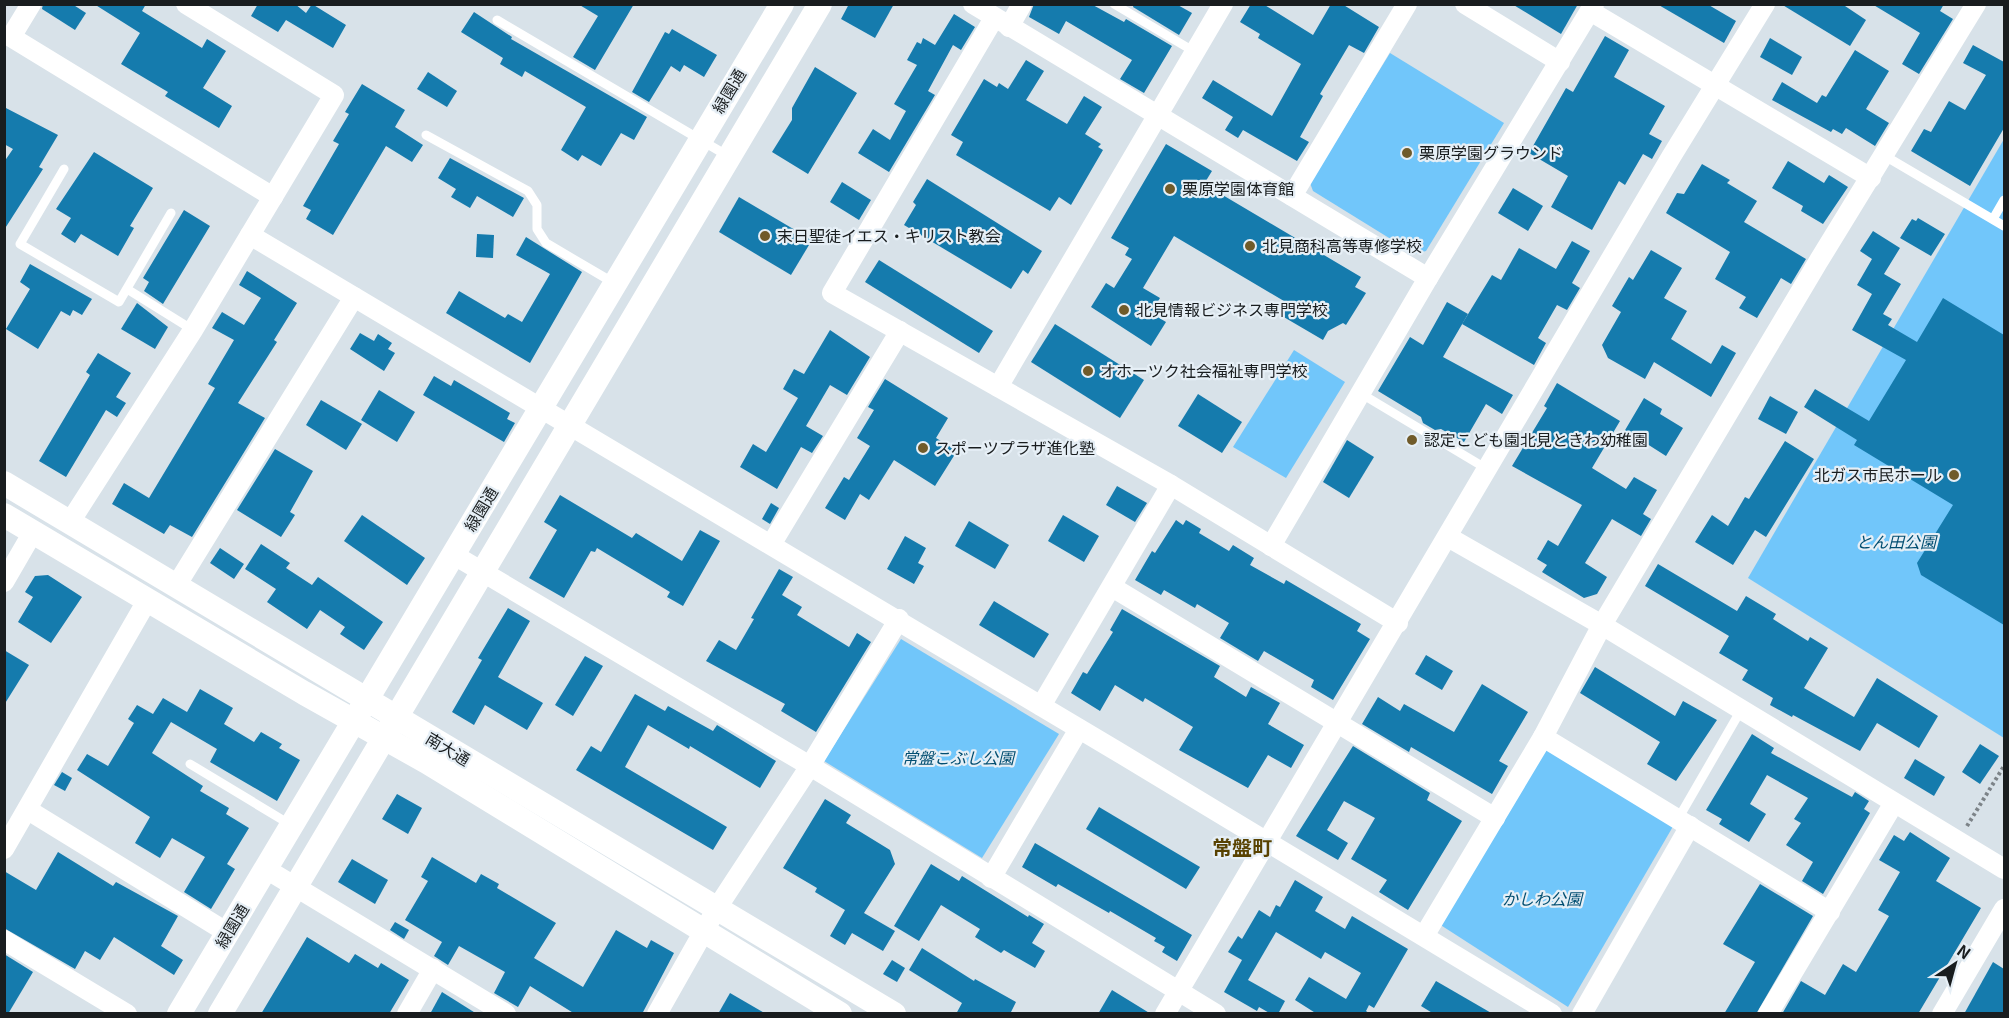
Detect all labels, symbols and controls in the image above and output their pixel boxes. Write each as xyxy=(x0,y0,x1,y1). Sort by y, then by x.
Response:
street label: 緑園通 xyxy=(705,64,751,117)
place label: 栗原学園グラウンド xyxy=(1419,140,1563,164)
marker: 栗原学園グラウンド xyxy=(1400,146,1414,160)
place label: 栗原学園体育館 xyxy=(1182,176,1294,200)
marker: 栗原学園体育館 xyxy=(1163,182,1177,196)
place label: 末日聖徒イエス・キリスト教会 xyxy=(777,223,1001,247)
marker: 末日聖徒イエス・キリスト教会 xyxy=(758,229,772,243)
place label: 北見商科高等専修学校 xyxy=(1262,233,1422,257)
marker: 北見商科高等専修学校 xyxy=(1243,239,1257,253)
place label: 北見情報ビジネス専門学校 xyxy=(1136,297,1328,321)
marker: 北見情報ビジネス専門学校 xyxy=(1117,303,1131,317)
place label: オホーツク社会福祉専門学校 xyxy=(1100,358,1308,382)
marker: オホーツク社会福祉専門学校 xyxy=(1081,364,1095,378)
place label: 認定こども園北見ときわ幼稚園 xyxy=(1424,427,1648,451)
marker: 認定こども園北見ときわ幼稚園 xyxy=(1405,433,1419,447)
place label: スポーツプラザ進化塾 xyxy=(935,435,1095,459)
marker: スポーツプラザ進化塾 xyxy=(916,441,930,455)
place label: 北ガス市民ホール xyxy=(1814,462,1942,486)
marker: 北ガス市民ホール xyxy=(1947,468,1961,482)
street label: 緑園通 xyxy=(457,482,503,535)
park label: とん田公園 xyxy=(1856,529,1938,553)
street label: 南大通 xyxy=(422,725,475,771)
park label: 常盤こぶし公園 xyxy=(902,745,1016,769)
district label: 常盤町 xyxy=(1212,832,1272,861)
park label: かしわ公園 xyxy=(1502,886,1584,910)
street label: 緑園通 xyxy=(208,899,254,952)
north arrow xyxy=(1925,934,1985,994)
text: N xyxy=(1953,938,1976,964)

